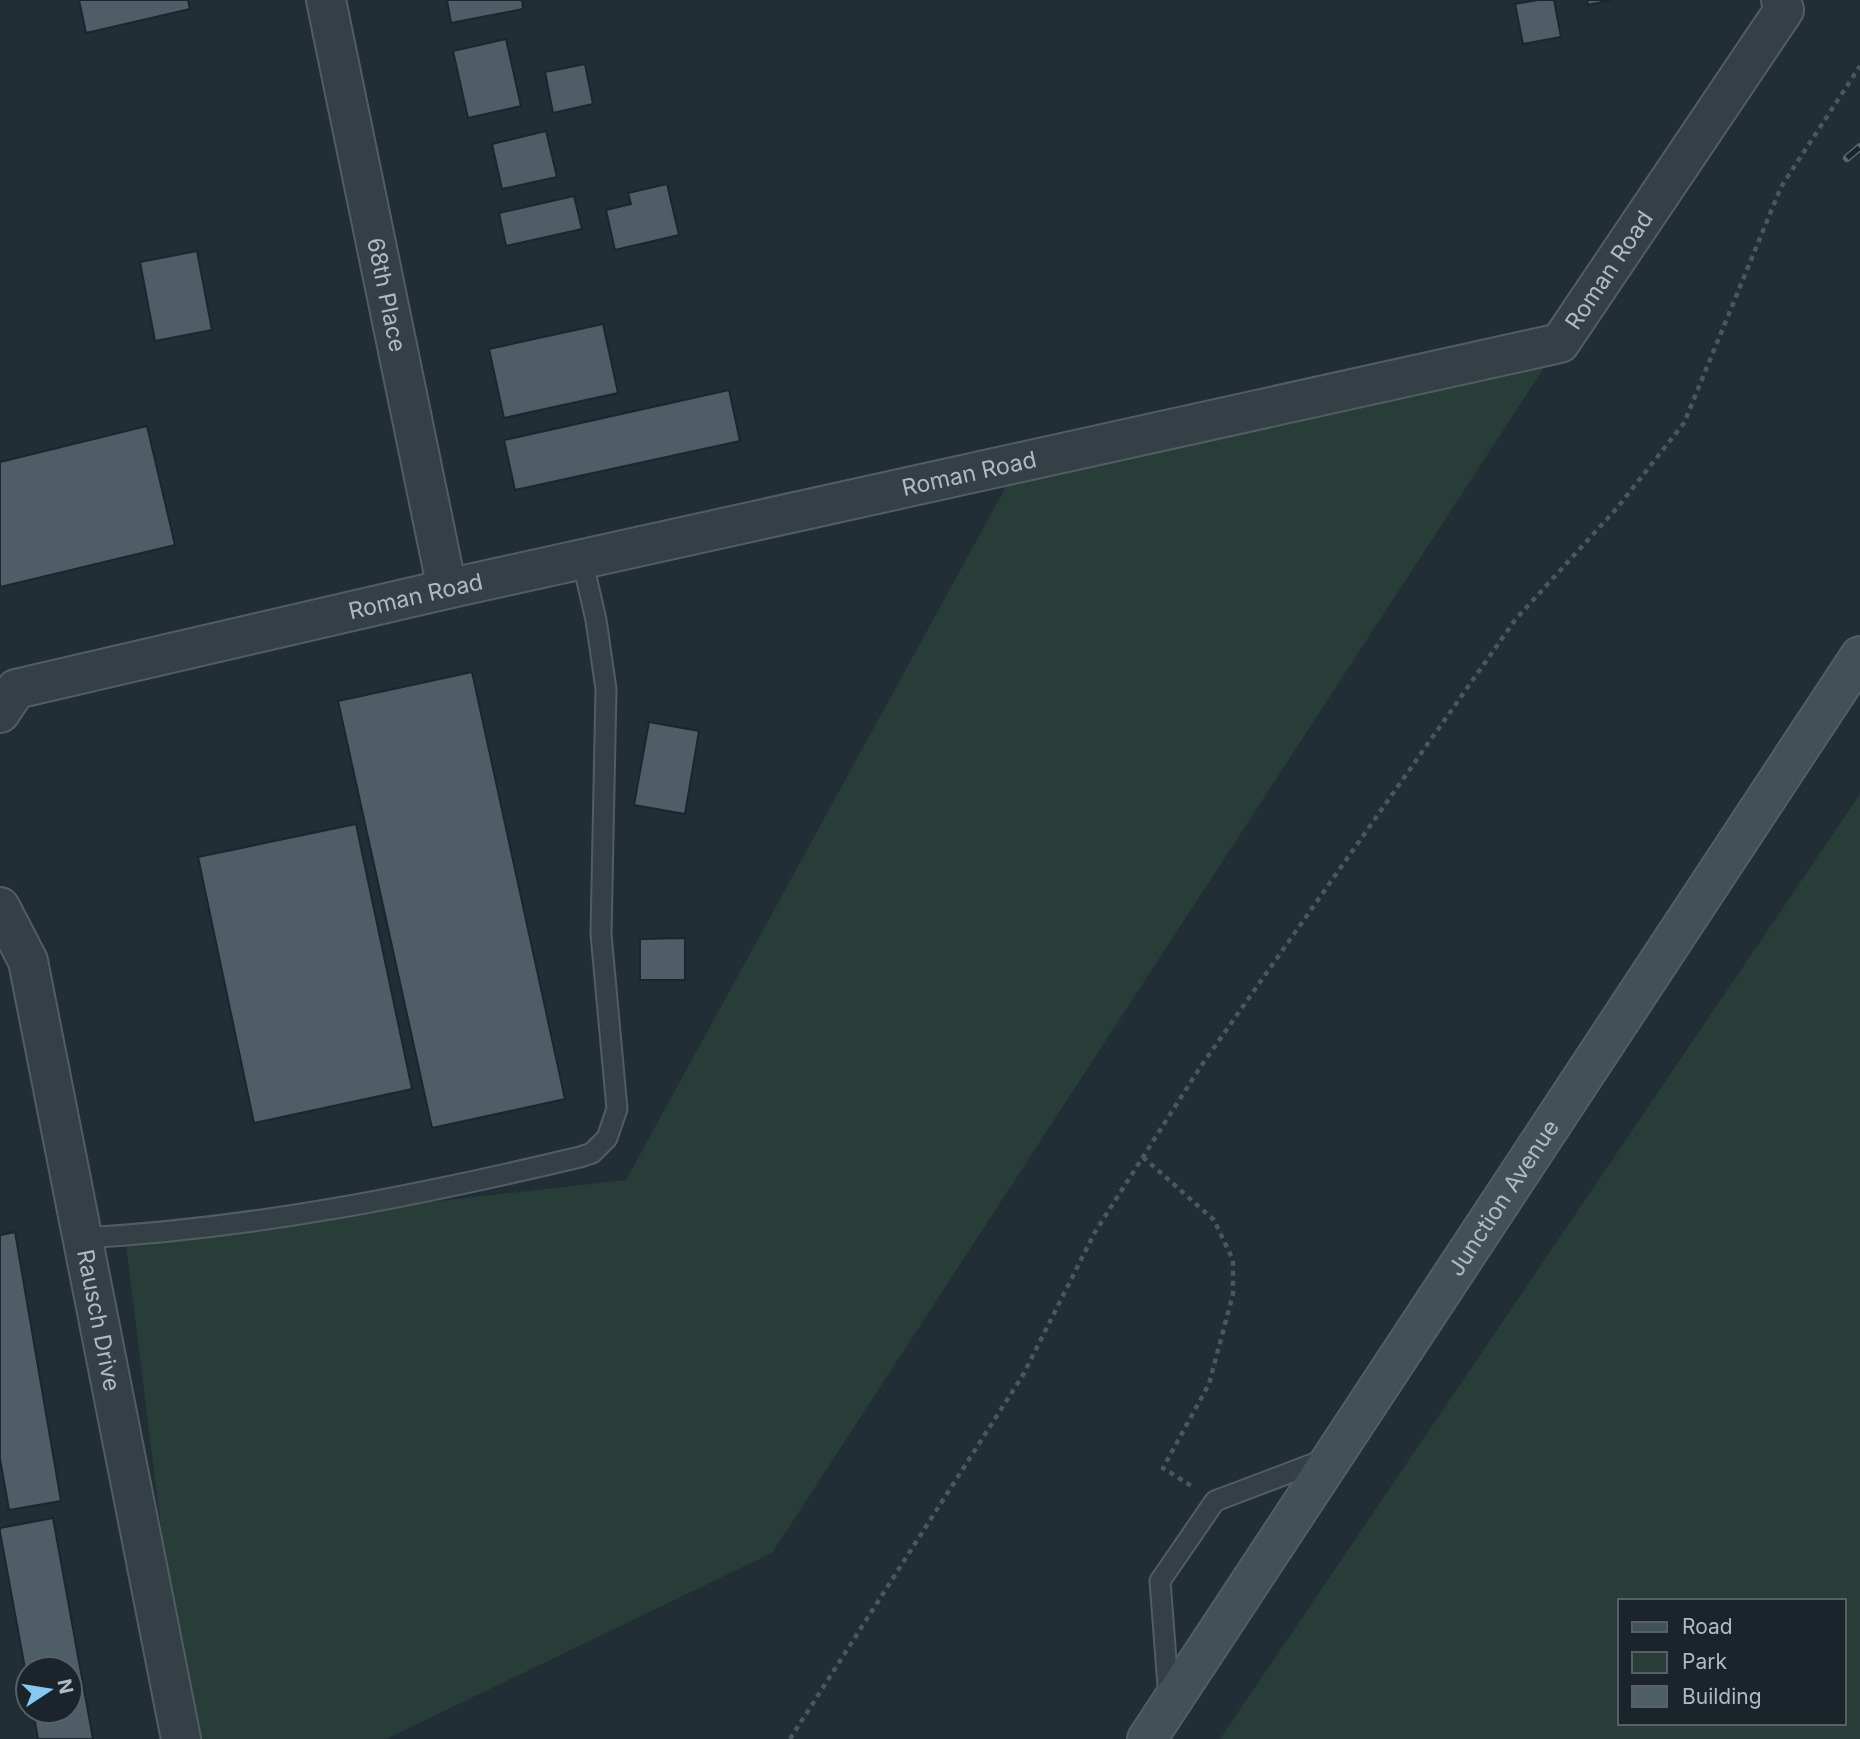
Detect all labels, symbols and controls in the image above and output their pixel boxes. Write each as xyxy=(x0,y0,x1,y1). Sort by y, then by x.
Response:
street label: Roman Road xyxy=(1559,205,1659,335)
street label: 68th Place xyxy=(361,235,412,354)
street label: Roman Road xyxy=(899,445,1039,502)
street label: Roman Road xyxy=(346,568,485,625)
street label: Junction Avenue xyxy=(1442,1114,1565,1281)
street label: Rausch Drive xyxy=(71,1247,126,1394)
legend xyxy=(1618,1599,1846,1725)
text: Road xyxy=(1682,1614,1733,1639)
text: Park xyxy=(1682,1649,1727,1674)
north arrow xyxy=(14,1655,84,1725)
text: N xyxy=(52,1677,78,1696)
text: Building xyxy=(1682,1684,1762,1709)

